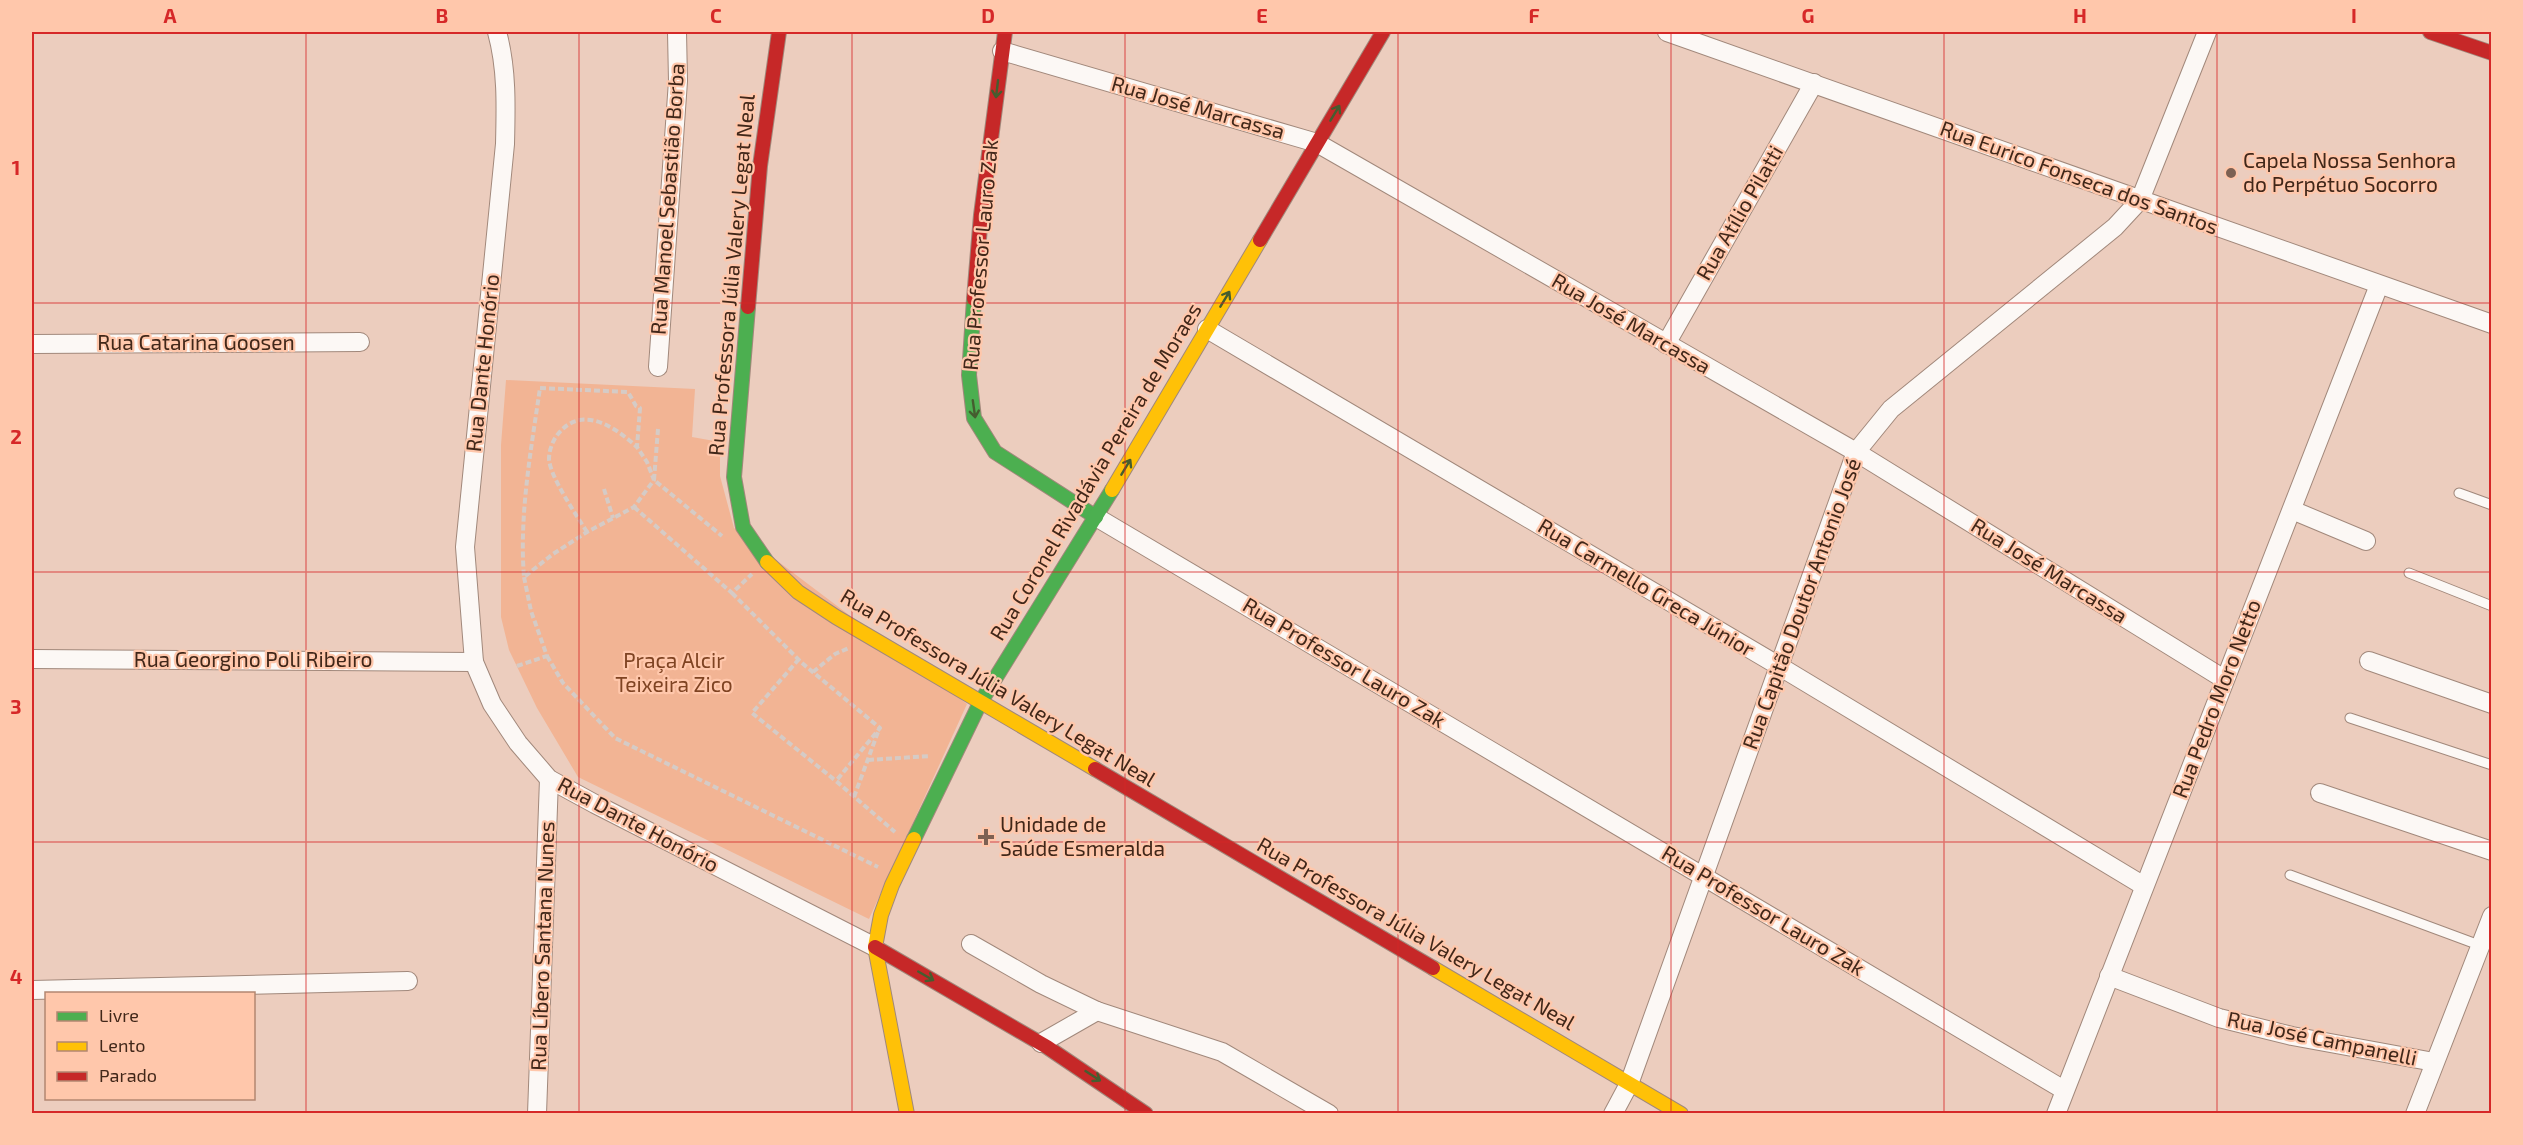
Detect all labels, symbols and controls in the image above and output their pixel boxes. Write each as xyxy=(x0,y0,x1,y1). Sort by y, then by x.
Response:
text: A xyxy=(163,3,177,27)
text: B xyxy=(436,3,448,27)
text: C xyxy=(710,3,722,27)
text: D xyxy=(981,3,995,27)
text: E xyxy=(1256,3,1268,27)
text: F xyxy=(1528,3,1540,27)
text: G xyxy=(1802,3,1814,27)
text: H xyxy=(2073,3,2087,27)
text: I xyxy=(2351,3,2357,27)
street label: Rua Manoel Sebastião Borba xyxy=(645,62,688,336)
street label: Rua José Marcassa xyxy=(1109,70,1288,143)
one-way arrow xyxy=(991,79,1002,99)
street label: Rua Professora Júlia Valery Legat Neal xyxy=(702,92,759,457)
one-way arrow xyxy=(1330,105,1342,122)
street label: Rua Eurico Fonseca dos Santos xyxy=(1937,115,2222,239)
street label: Rua Professor Lauro Zak xyxy=(957,138,1002,371)
street label: Rua Atílio Pilatti xyxy=(1690,140,1787,284)
place label: Capela Nossa Senhora do Perpétuo Socorro xyxy=(2243,147,2456,196)
text: 1 xyxy=(12,155,20,179)
marker: Capela Nossa Senhora do Perpétuo Socorro xyxy=(2224,166,2238,180)
street label: Rua José Marcassa xyxy=(1548,267,1716,378)
street label: Rua Dante Honório xyxy=(460,273,503,453)
one-way arrow xyxy=(1220,291,1232,308)
street label: Rua Coronel Rivadávia Pereira de Moraes xyxy=(984,298,1206,644)
street label: Rua Catarina Goosen xyxy=(97,329,295,354)
one-way arrow xyxy=(968,398,979,418)
text: 2 xyxy=(10,424,22,448)
street label: Rua Capitão Doutor Antonio José xyxy=(1736,455,1865,752)
one-way arrow xyxy=(1121,459,1133,476)
street label: Rua Carmello Greca Júnior xyxy=(1534,512,1760,661)
street label: Rua José Marcassa xyxy=(1967,512,2132,628)
street label: Rua Professora Júlia Valery Legat Neal xyxy=(837,582,1161,791)
street label: Rua Professor Lauro Zak xyxy=(1239,591,1451,732)
street label: Rua Pedro Moro Netto xyxy=(2166,596,2265,801)
street label: Rua Georgino Poli Ribeiro xyxy=(134,646,372,671)
park label: Praça Alcir Teixeira Zico xyxy=(615,647,733,696)
text: 3 xyxy=(10,694,22,718)
street label: Rua Dante Honório xyxy=(554,771,723,877)
place label: Unidade de Saúde Esmeralda xyxy=(1000,811,1165,860)
street label: Rua Líbero Santana Nunes xyxy=(525,821,558,1071)
marker: Unidade de Saúde Esmeralda xyxy=(977,828,995,846)
street label: Rua Professora Júlia Valery Legat Neal xyxy=(1253,831,1581,1035)
street label: Rua Professor Lauro Zak xyxy=(1658,839,1870,980)
text: 4 xyxy=(10,964,23,988)
one-way arrow xyxy=(916,971,934,982)
legend xyxy=(45,992,255,1100)
text: Livre xyxy=(99,1004,139,1026)
street label: Rua José Campanelli xyxy=(2225,1005,2419,1070)
text: Lento xyxy=(99,1034,145,1056)
text: Parado xyxy=(99,1064,157,1086)
one-way arrow xyxy=(1084,1070,1101,1082)

